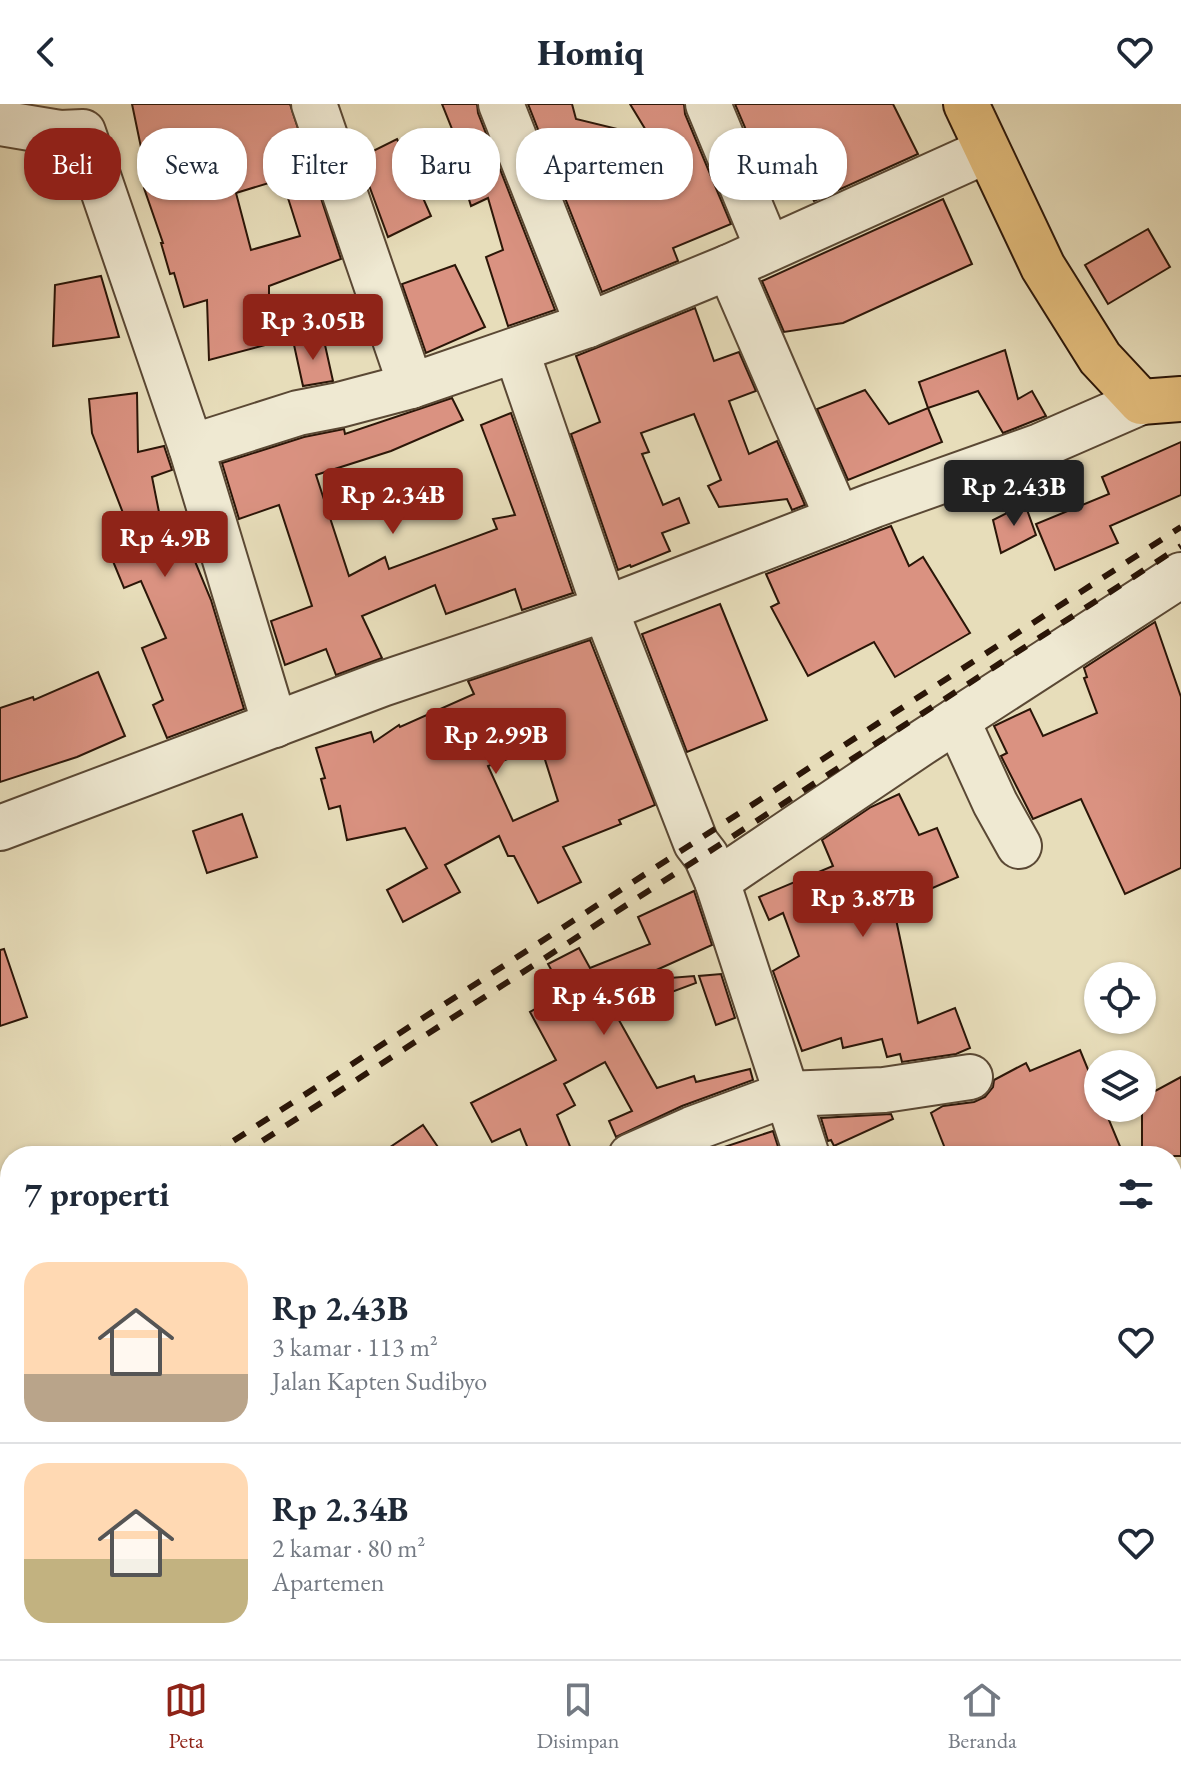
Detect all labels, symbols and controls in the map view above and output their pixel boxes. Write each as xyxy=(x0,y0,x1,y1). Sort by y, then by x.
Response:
text: Homiq xyxy=(537,29,644,76)
icon: back xyxy=(24,30,68,74)
icon: heart xyxy=(1113,30,1157,74)
chip: Beli xyxy=(24,128,121,200)
chip: Sewa xyxy=(137,128,247,200)
chip: Filter xyxy=(263,128,376,200)
chip: Baru xyxy=(392,128,500,200)
chip: Apartemen xyxy=(516,128,693,200)
chip: Rumah xyxy=(709,128,847,200)
pin: Rp 3.05B xyxy=(230,294,396,362)
text: Rp 3.05B xyxy=(261,303,365,337)
pin: Rp 2.43B xyxy=(931,460,1097,528)
pin: Rp 2.34B xyxy=(310,468,476,536)
text: Rp 2.43B xyxy=(962,469,1066,503)
text: Rp 2.34B xyxy=(341,477,445,511)
pin: Rp 4.9B xyxy=(91,511,239,579)
text: Rp 4.9B xyxy=(120,520,210,554)
pin: Rp 2.99B xyxy=(413,708,579,776)
text: Rp 2.99B xyxy=(444,717,548,751)
pin: Rp 3.87B xyxy=(780,871,946,939)
text: Rp 3.87B xyxy=(811,880,915,914)
map controls xyxy=(1084,962,1156,1122)
button: locate xyxy=(1084,962,1156,1034)
pin: Rp 4.56B xyxy=(521,969,687,1037)
text: Rp 4.56B xyxy=(552,978,656,1012)
button: layers xyxy=(1084,1050,1156,1122)
text: 7 properti xyxy=(24,1172,169,1216)
icon: filters xyxy=(1114,1172,1158,1216)
text: Rp 2.43B xyxy=(272,1286,408,1330)
icon: home xyxy=(88,1294,184,1390)
icon: heart xyxy=(1114,1320,1158,1364)
text: 3 kamar · 113 m² xyxy=(272,1330,438,1364)
text: Jalan Kapten Sudibyo xyxy=(272,1364,487,1398)
text: Rp 2.34B xyxy=(272,1487,408,1531)
icon: home xyxy=(88,1495,184,1591)
icon: heart xyxy=(1114,1521,1158,1565)
text: 2 kamar · 80 m² xyxy=(272,1531,425,1565)
text: Apartemen xyxy=(272,1565,384,1599)
tab: Peta xyxy=(164,1678,208,1755)
tab: Disimpan xyxy=(536,1678,619,1755)
tab: Beranda xyxy=(948,1678,1017,1755)

